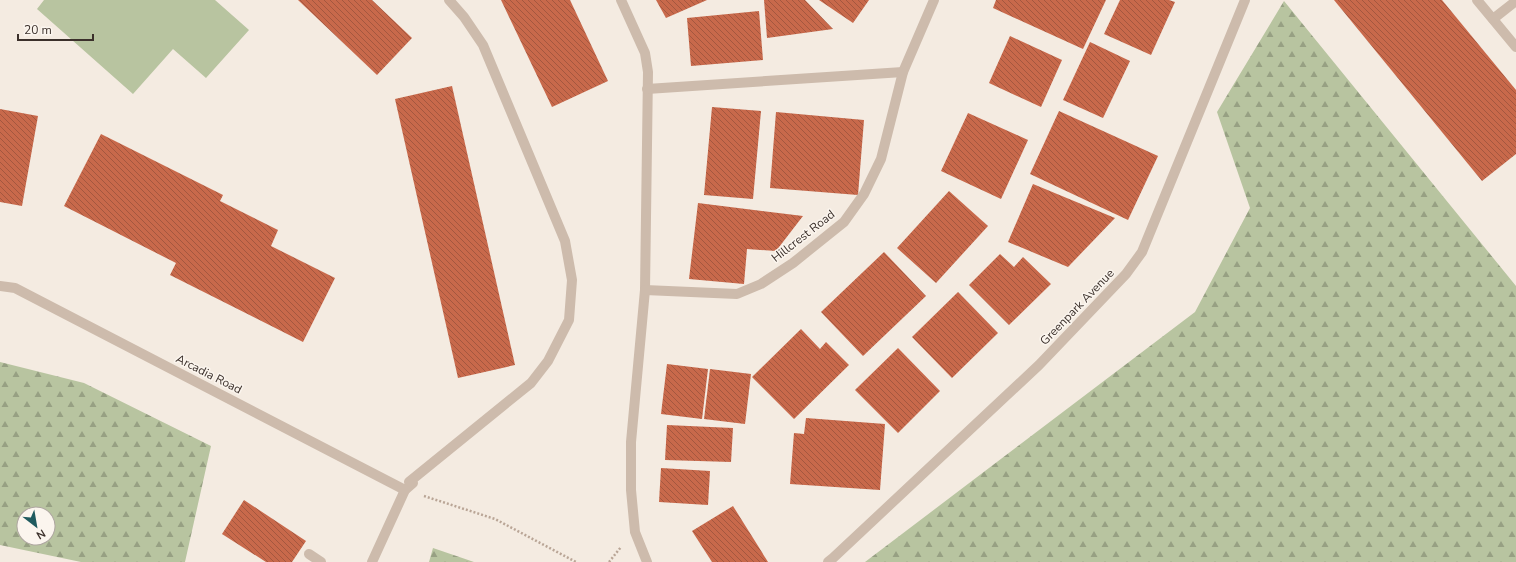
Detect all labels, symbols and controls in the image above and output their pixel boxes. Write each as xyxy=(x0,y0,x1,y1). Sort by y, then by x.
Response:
scale bar xyxy=(18,16,93,42)
text: 20 m xyxy=(24,22,52,38)
street label: Hillcrest Road xyxy=(768,206,838,266)
street label: Greenpark Avenue xyxy=(1036,265,1118,349)
street label: Arcadia Road xyxy=(173,351,245,397)
north arrow xyxy=(16,506,56,546)
text: N xyxy=(34,526,48,543)

